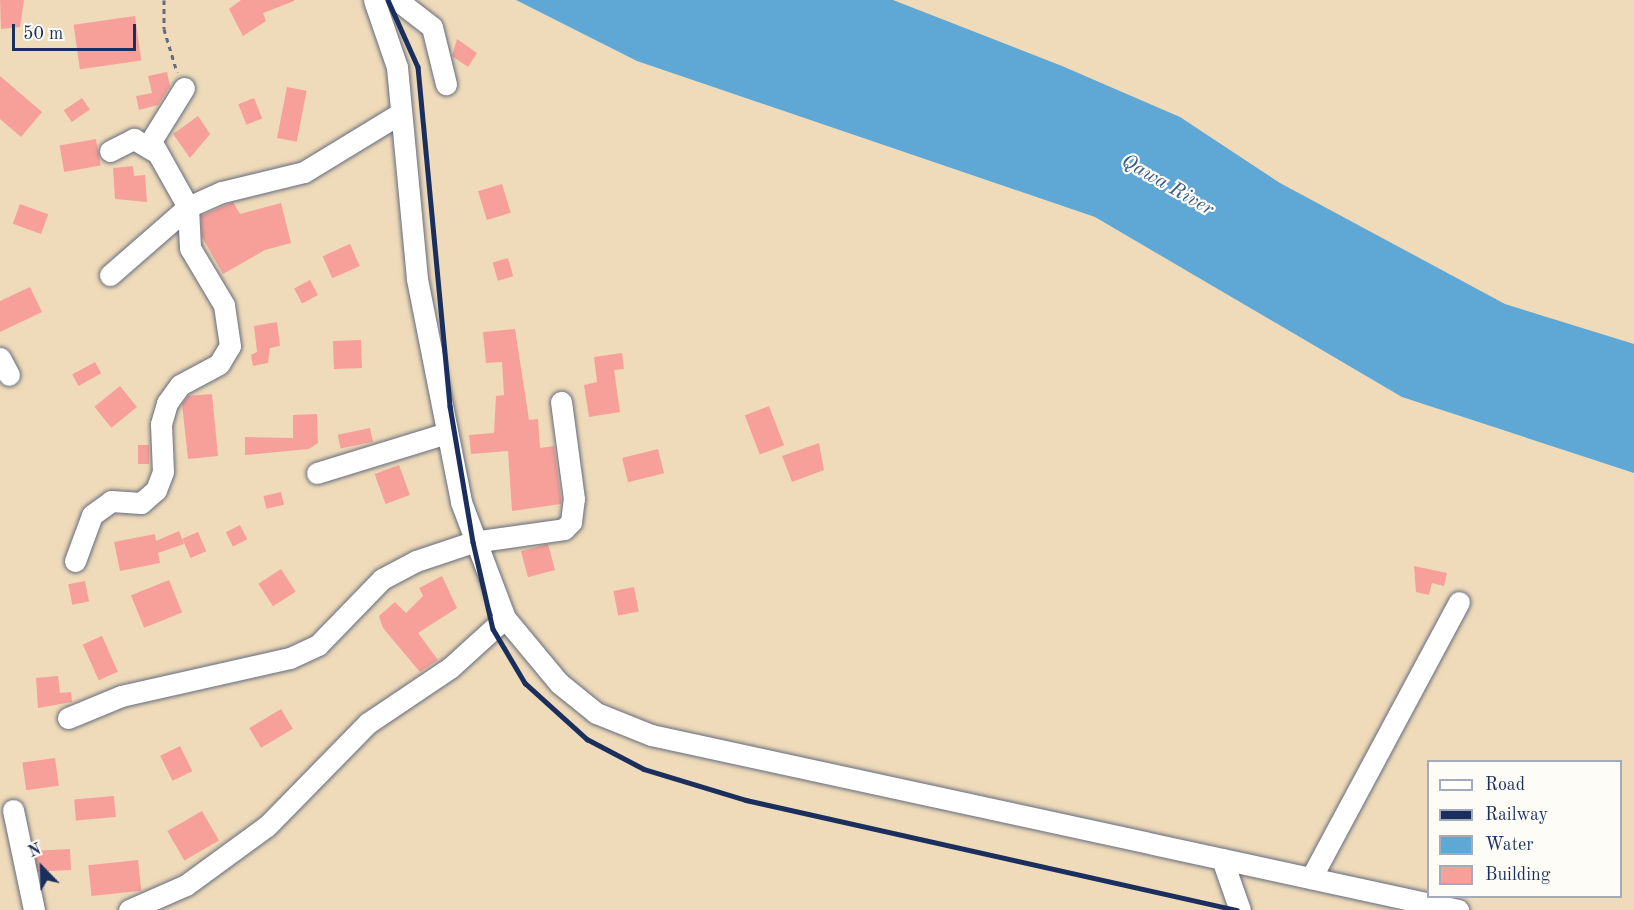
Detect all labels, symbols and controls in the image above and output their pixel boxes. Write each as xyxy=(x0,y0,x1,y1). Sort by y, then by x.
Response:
scale bar xyxy=(15,12,140,50)
text: 50 m xyxy=(23,25,63,43)
water label: Qawa River xyxy=(1116,150,1218,222)
legend xyxy=(1427,760,1622,898)
text: Road xyxy=(1485,776,1525,794)
text: Railway xyxy=(1485,806,1548,824)
text: Water xyxy=(1485,836,1534,854)
north arrow xyxy=(12,838,72,898)
text: N xyxy=(26,842,44,861)
text: Building xyxy=(1485,866,1550,884)

